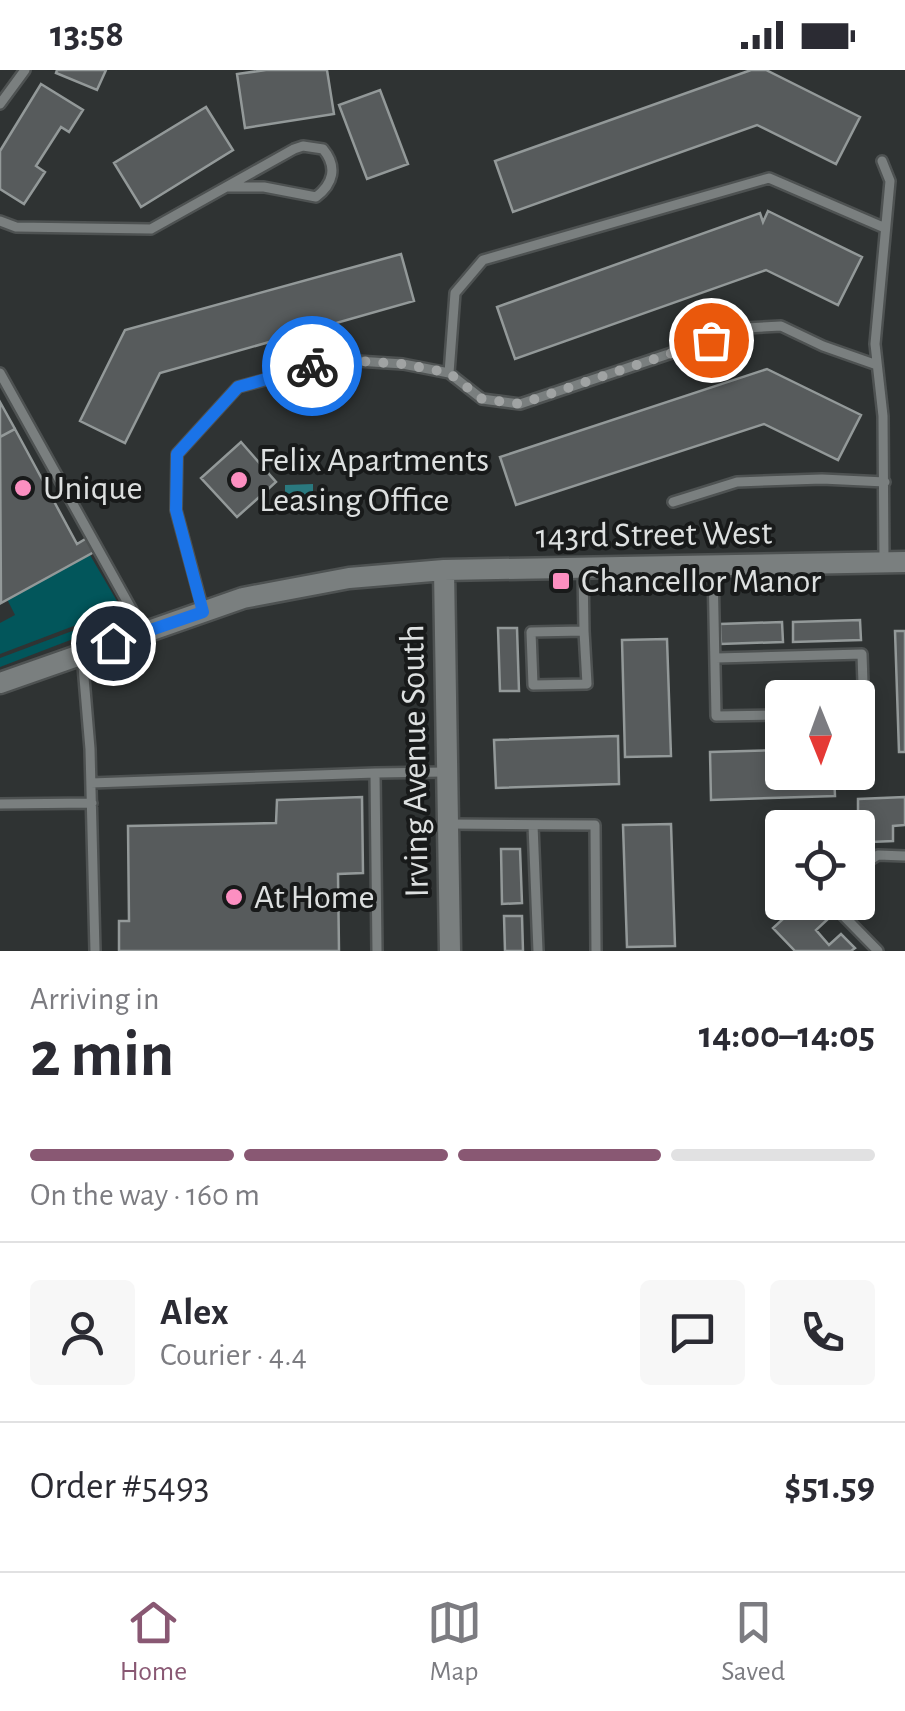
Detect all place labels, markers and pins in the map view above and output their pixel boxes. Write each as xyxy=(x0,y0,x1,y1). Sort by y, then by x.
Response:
pin xyxy=(669,298,754,383)
place label: Felix Apartments Leasing Office xyxy=(259,443,489,518)
marker: Felix Apartments Leasing Office xyxy=(228,469,250,491)
place label: Unique xyxy=(43,471,143,506)
marker: Unique xyxy=(12,477,34,499)
place label: Chancellor Manor xyxy=(581,564,822,599)
marker: Chancellor Manor xyxy=(550,570,572,592)
pin xyxy=(71,601,156,686)
place label: At Home xyxy=(254,880,375,915)
marker: At Home xyxy=(223,886,245,908)

